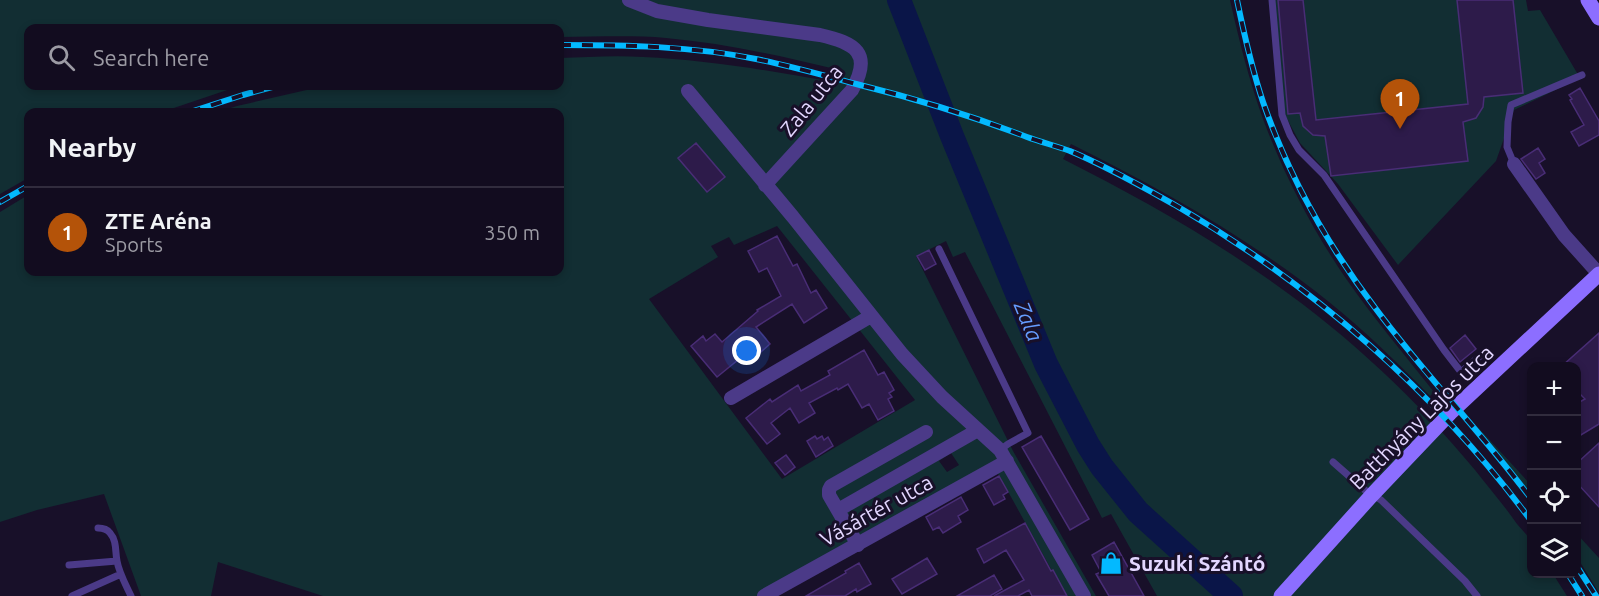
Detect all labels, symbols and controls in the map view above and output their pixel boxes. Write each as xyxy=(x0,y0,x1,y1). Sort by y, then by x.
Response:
search box xyxy=(24,24,564,90)
icon: search xyxy=(45,41,78,74)
text: Search here xyxy=(93,45,209,70)
street label: Zala utca xyxy=(775,60,847,140)
pin: 1 xyxy=(1380,80,1420,129)
text: Nearby xyxy=(48,133,136,162)
text: ZTE Aréna xyxy=(105,208,212,233)
text: 1 xyxy=(62,221,73,244)
text: 350 m xyxy=(484,221,540,244)
text: Sports xyxy=(105,233,163,256)
water label: Zala xyxy=(1009,296,1048,345)
your location xyxy=(732,336,761,365)
street label: Batthyány Lajos utca xyxy=(1344,340,1498,494)
map controls xyxy=(1527,362,1581,578)
button: + xyxy=(1527,362,1581,416)
button: − xyxy=(1527,416,1581,470)
street label: Vásártér utca xyxy=(816,469,936,551)
button: locate xyxy=(1527,470,1581,524)
button: layers xyxy=(1527,524,1581,578)
shop icon: Suzuki Szántó xyxy=(1098,550,1124,576)
place label: Suzuki Szántó xyxy=(1129,551,1265,575)

